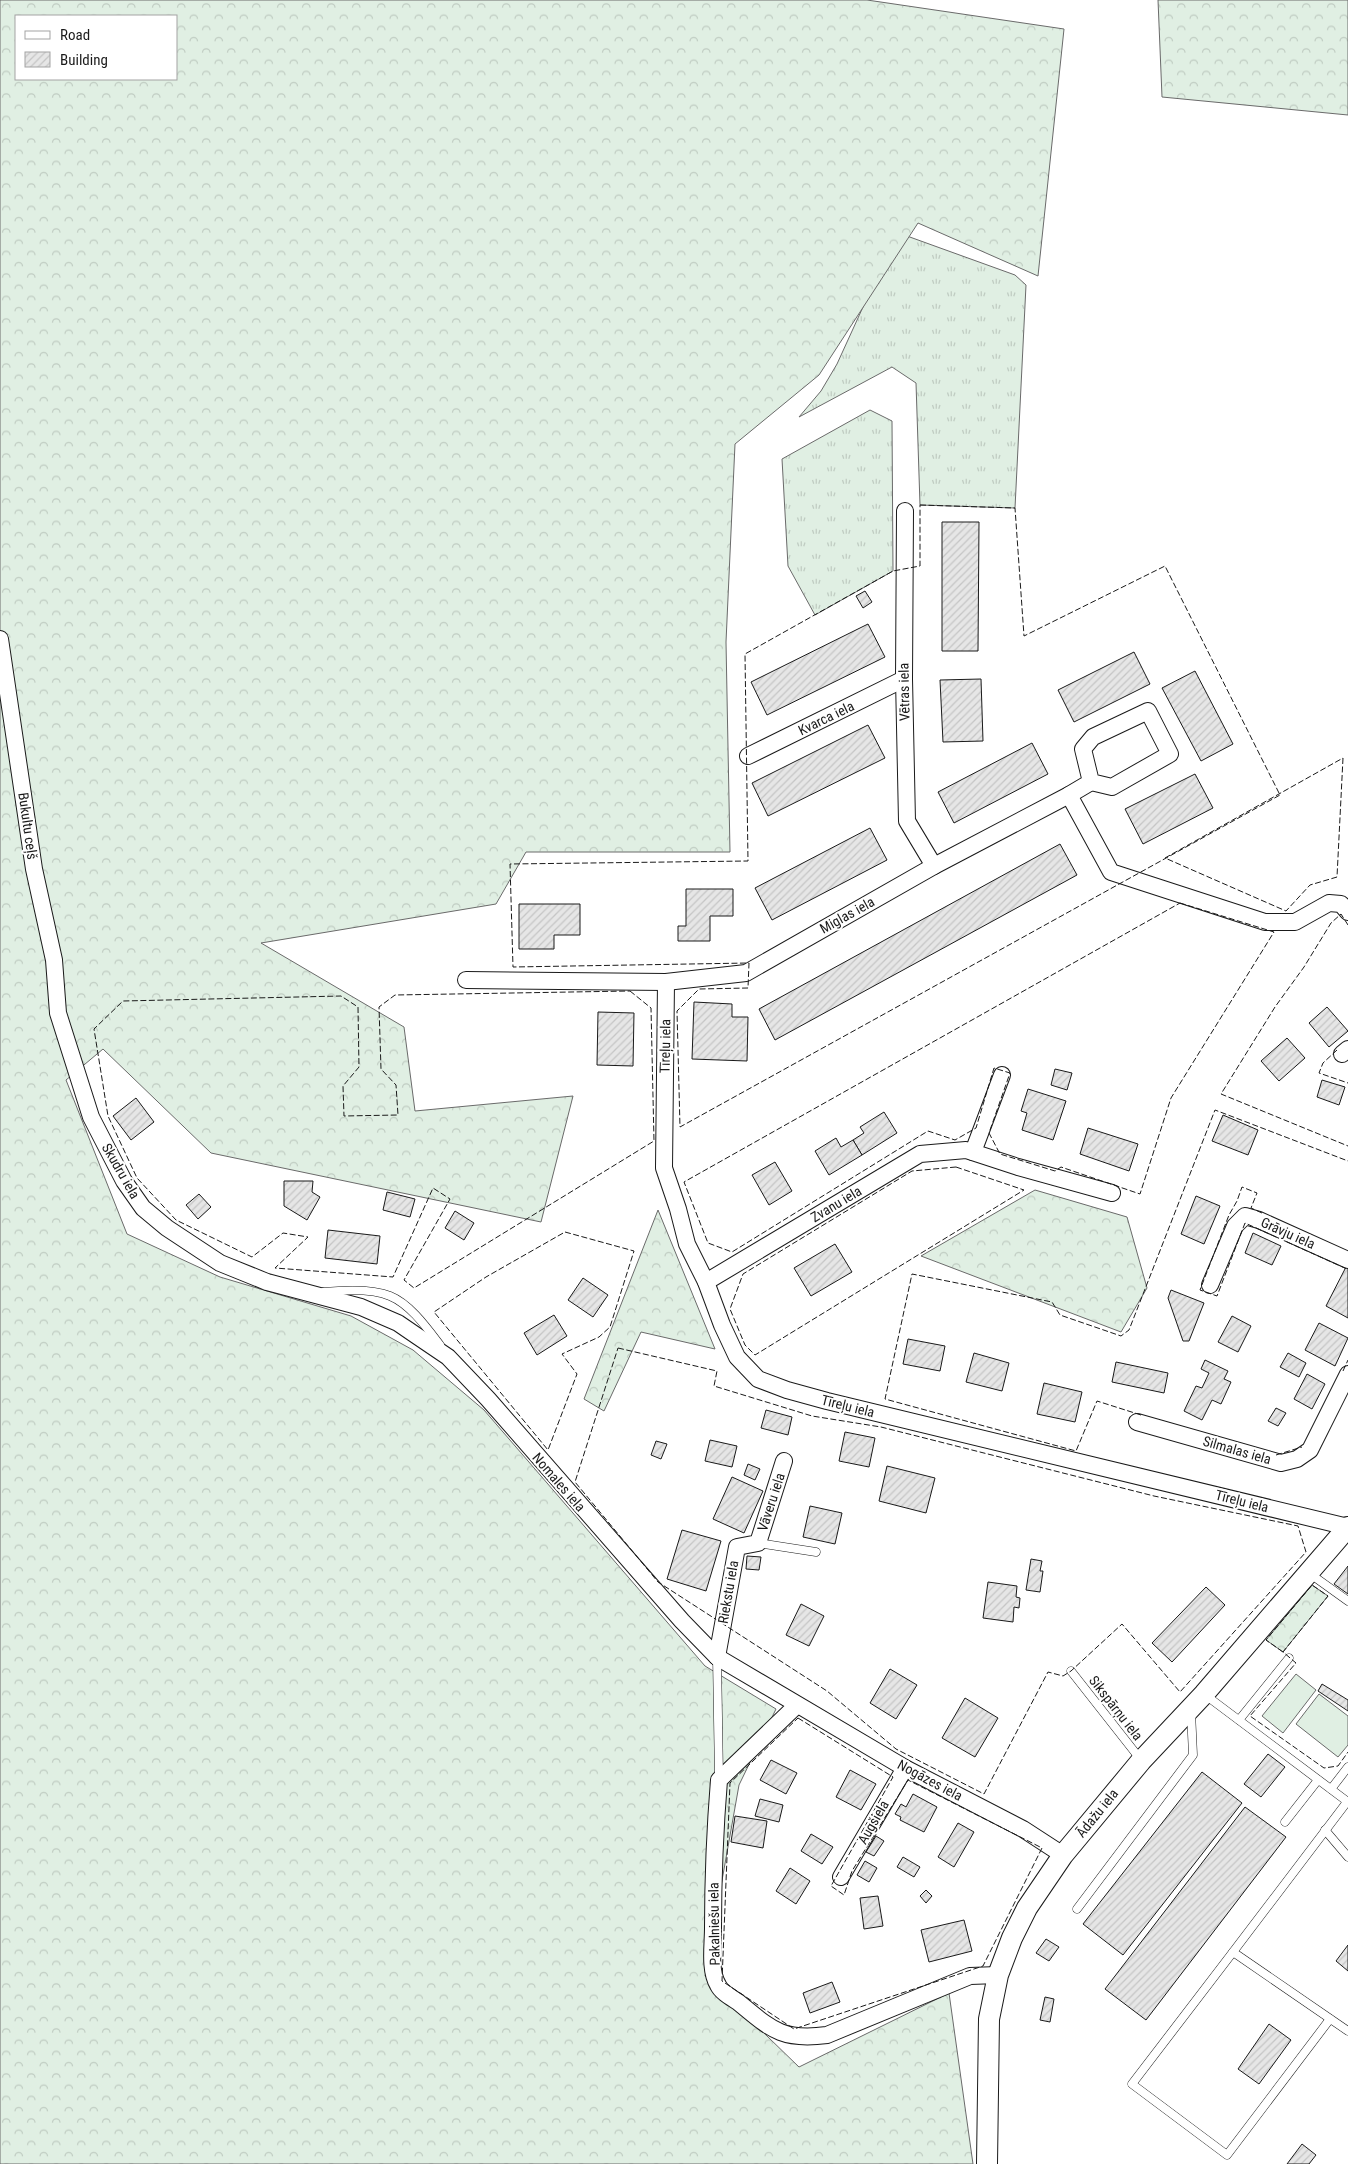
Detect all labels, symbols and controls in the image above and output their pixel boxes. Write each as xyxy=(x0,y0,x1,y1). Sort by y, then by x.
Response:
legend xyxy=(15,15,178,80)
text: Road xyxy=(60,26,90,44)
text: Building xyxy=(60,51,108,69)
street label: Vētras iela xyxy=(895,663,913,721)
street label: Kvarca iela xyxy=(795,698,857,738)
street label: Bukultu ceļš xyxy=(14,791,41,861)
street label: Miglas iela xyxy=(817,893,877,937)
street label: Tīreļu iela xyxy=(657,1019,674,1073)
street label: Skudru iela xyxy=(99,1140,143,1202)
street label: Zvanu iela xyxy=(808,1183,864,1225)
street label: Grāvju iela xyxy=(1258,1214,1318,1252)
street label: Tīreļu iela xyxy=(820,1392,876,1421)
street label: Silmalas iela xyxy=(1201,1433,1273,1467)
street label: Nomales iela xyxy=(529,1450,589,1514)
street label: Vāveru iela xyxy=(754,1471,788,1533)
street label: Tīreļu iela xyxy=(1214,1487,1270,1516)
street label: Riekstu iela xyxy=(715,1559,741,1625)
street label: Sikspārņu iela xyxy=(1085,1673,1146,1744)
street label: Nogāzes iela xyxy=(895,1756,965,1804)
street label: Ādažu iela xyxy=(1073,1786,1121,1840)
street label: Augšiela xyxy=(854,1797,892,1847)
street label: Pakalniešu iela xyxy=(705,1882,723,1966)

